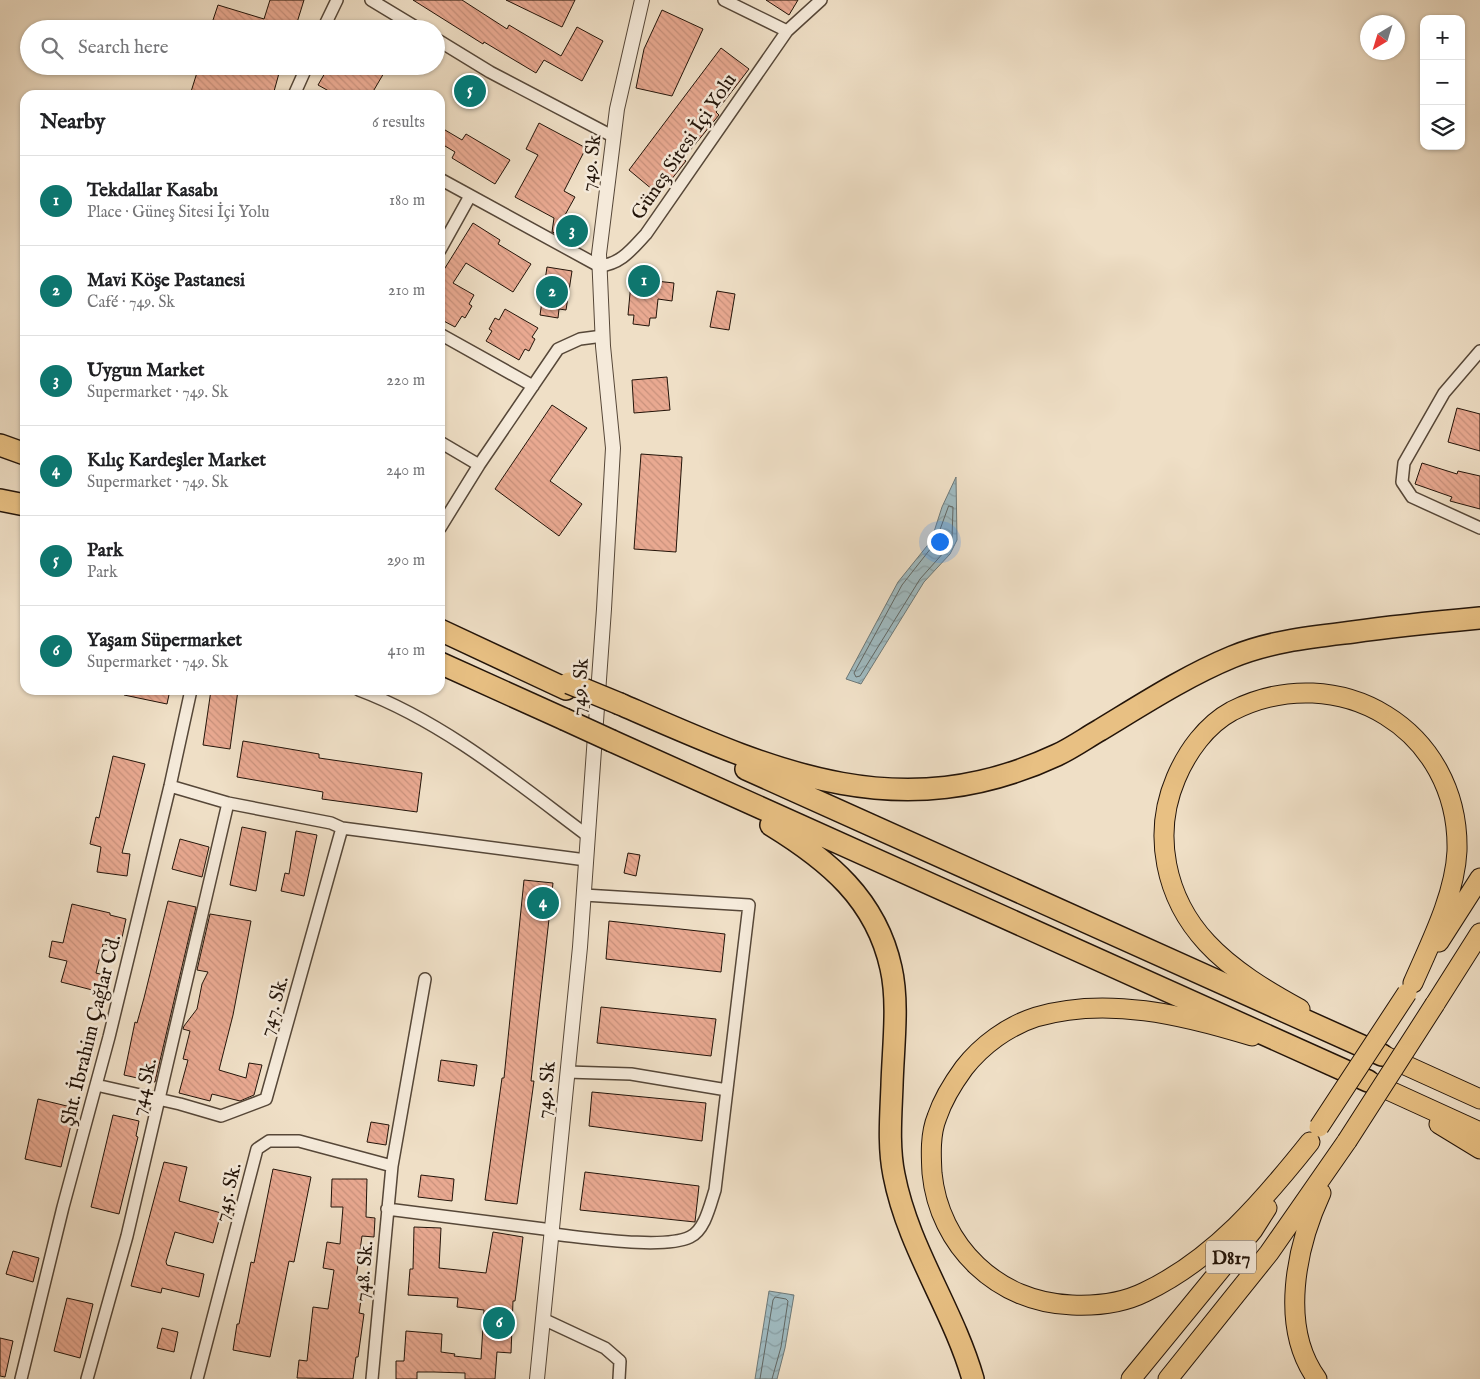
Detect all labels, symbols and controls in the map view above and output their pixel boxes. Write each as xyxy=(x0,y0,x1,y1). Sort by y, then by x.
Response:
north arrow xyxy=(1360,15,1405,60)
map controls xyxy=(1420,15,1465,150)
button: + xyxy=(1420,15,1465,60)
search box xyxy=(20,20,445,75)
icon: search xyxy=(38,34,66,62)
text: Search here xyxy=(78,36,169,60)
button: − xyxy=(1420,60,1465,105)
street label: Güneş Sitesi İçi Yolu xyxy=(626,69,743,225)
pin: 5 xyxy=(454,72,486,110)
button: layers xyxy=(1420,105,1465,150)
text: Nearby xyxy=(40,109,105,136)
text: 6 results xyxy=(372,113,425,133)
street label: 749. Sk xyxy=(576,133,607,193)
text: Tekdallar Kasabı xyxy=(87,179,218,203)
text: 1 xyxy=(53,191,59,211)
text: 180 m xyxy=(389,191,425,211)
text: Place · Güneş Sitesi İçi Yolu xyxy=(87,203,270,223)
pin: 3 xyxy=(556,212,588,250)
pin: 1 xyxy=(628,262,660,300)
text: Mavi Köşe Pastanesi xyxy=(87,269,245,293)
pin: 2 xyxy=(536,273,568,311)
text: 2 xyxy=(52,281,60,301)
text: 210 m xyxy=(388,281,425,301)
text: Café · 749. Sk xyxy=(87,293,175,313)
text: Uygun Market xyxy=(87,359,205,383)
text: 3 xyxy=(53,371,59,391)
text: 220 m xyxy=(386,371,425,391)
text: Supermarket · 749. Sk xyxy=(87,383,228,403)
text: Kılıç Kardeşler Market xyxy=(87,449,266,473)
text: 4 xyxy=(52,461,60,481)
text: 240 m xyxy=(386,461,425,481)
text: Supermarket · 749. Sk xyxy=(87,473,228,493)
your location xyxy=(927,529,953,555)
text: Park xyxy=(87,539,123,563)
text: 5 xyxy=(53,551,59,571)
text: 290 m xyxy=(387,551,425,571)
text: Park xyxy=(87,563,117,583)
text: Yaşam Süpermarket xyxy=(87,629,242,653)
text: 6 xyxy=(53,641,59,661)
text: 410 m xyxy=(388,641,425,661)
text: Supermarket · 749. Sk xyxy=(87,653,228,673)
street label: 749. Sk xyxy=(566,657,595,717)
pin: 4 xyxy=(527,884,559,922)
street label: Şht. İbrahim Çağlar Cd. xyxy=(56,932,127,1129)
street label: 747. Sk. xyxy=(254,973,295,1040)
street label: 744 Sk. xyxy=(126,1056,163,1119)
street label: 749. Sk xyxy=(531,1060,562,1120)
street label: 745. Sk. xyxy=(209,1160,248,1225)
street label: 748. Sk. xyxy=(349,1240,380,1303)
road number: D817 xyxy=(1206,1240,1256,1274)
pin: 6 xyxy=(483,1304,515,1342)

